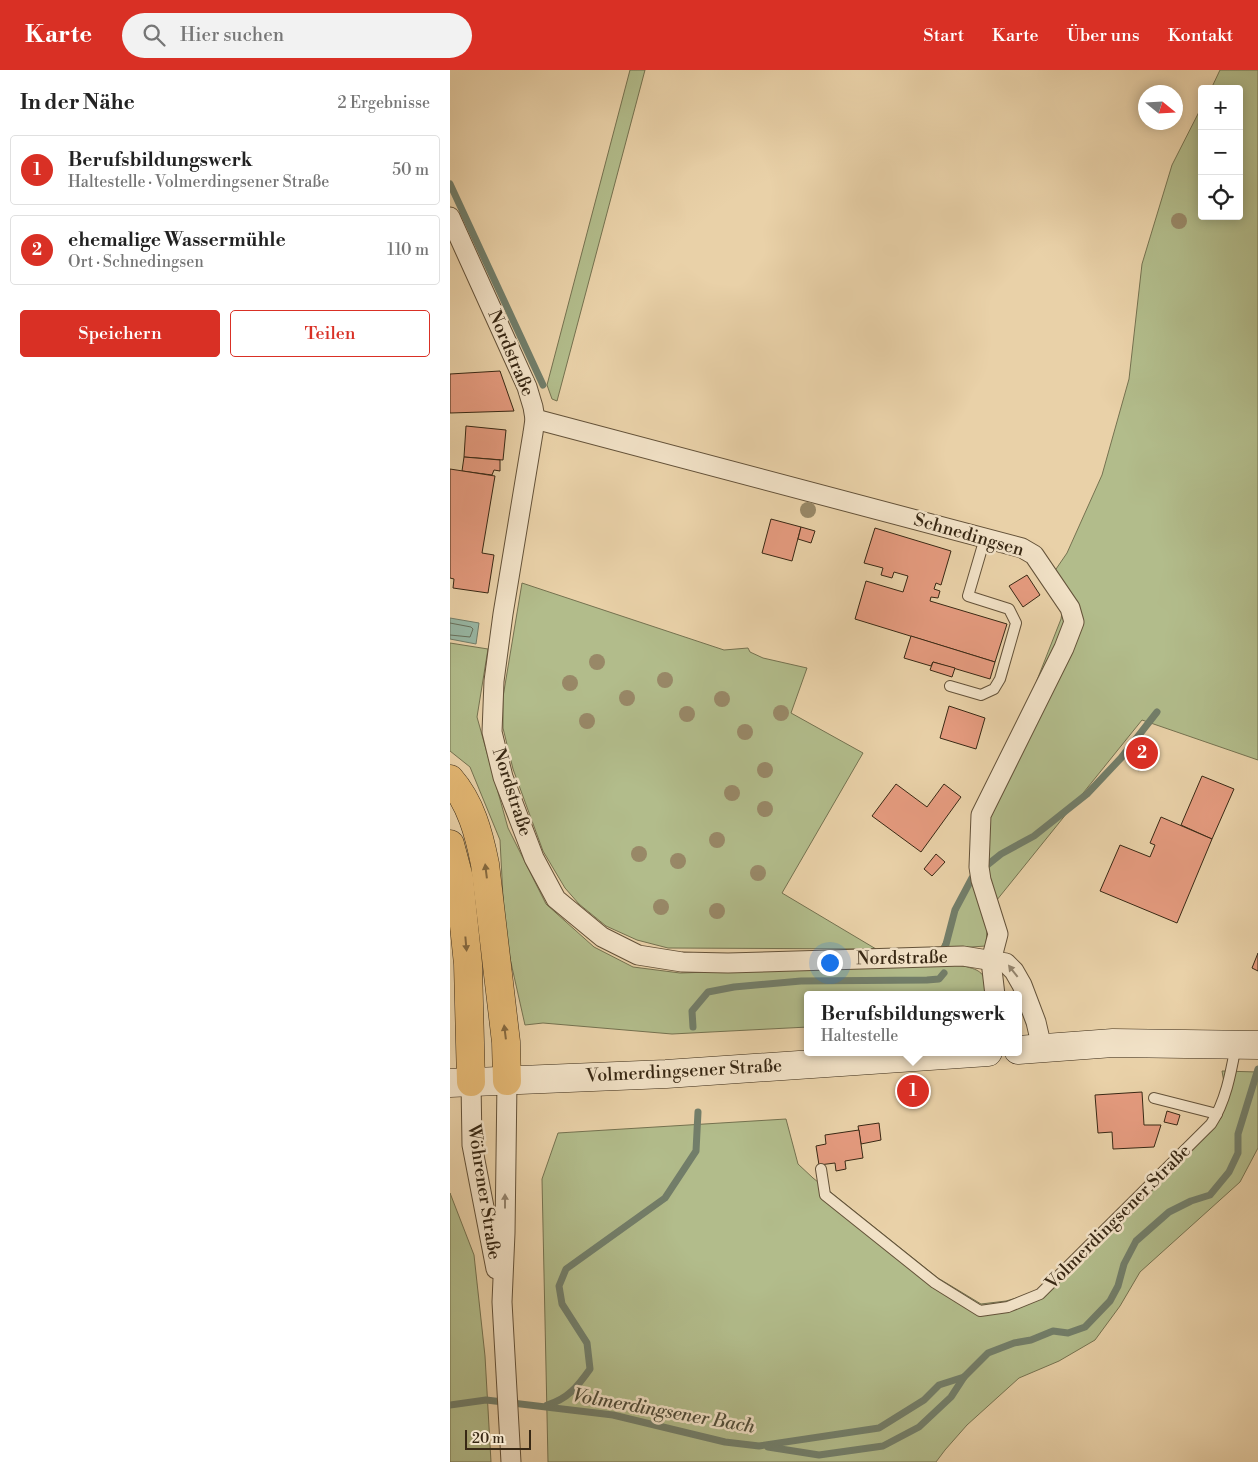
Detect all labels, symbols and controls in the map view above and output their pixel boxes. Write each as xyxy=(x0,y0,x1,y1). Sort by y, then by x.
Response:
search box xyxy=(122,13,472,58)
text: Karte xyxy=(25,20,92,50)
icon: search xyxy=(140,21,168,49)
text: Hier suchen xyxy=(180,23,284,47)
text: Start xyxy=(923,24,964,47)
text: Karte xyxy=(992,24,1039,47)
text: Über uns xyxy=(1067,24,1140,47)
text: Kontakt xyxy=(1168,24,1233,47)
north arrow xyxy=(1138,85,1183,130)
map controls xyxy=(1198,85,1243,220)
button: + xyxy=(1198,85,1243,130)
text: In der Nähe xyxy=(20,90,135,116)
text: 2 Ergebnisse xyxy=(338,93,430,113)
button: − xyxy=(1198,130,1243,175)
text: Berufsbildungswerk xyxy=(68,148,252,172)
text: 1 xyxy=(33,160,41,180)
text: 50 m xyxy=(392,160,429,180)
text: Haltestelle · Volmerdingsener Straße xyxy=(68,172,329,192)
button: locate xyxy=(1198,175,1243,220)
text: ehemalige Wassermühle xyxy=(68,228,286,252)
text: 2 xyxy=(32,240,42,260)
text: 110 m xyxy=(387,240,429,260)
text: Ort · Schnedingsen xyxy=(68,252,204,272)
street label: Nordstraße xyxy=(483,306,539,400)
button: Speichern xyxy=(20,310,220,357)
button: Teilen xyxy=(230,310,430,357)
street label: Schnedingsen xyxy=(911,508,1027,562)
pin: 2 xyxy=(1126,734,1158,772)
street label: Nordstraße xyxy=(487,745,537,839)
one-way arrow xyxy=(482,862,490,878)
one-way arrow xyxy=(462,936,470,952)
street label: Nordstraße xyxy=(856,946,948,970)
your location xyxy=(817,950,843,976)
one-way arrow xyxy=(1007,965,1018,978)
popup xyxy=(804,991,1022,1056)
text: Berufsbildungswerk xyxy=(821,1002,1005,1026)
one-way arrow xyxy=(501,1024,509,1040)
text: Haltestelle xyxy=(821,1026,898,1046)
street label: Volmerdingsener Straße xyxy=(584,1054,783,1088)
pin: 1 xyxy=(897,1072,929,1110)
street label: Wöhrener Straße xyxy=(462,1122,506,1261)
street label: Volmerdingsener Straße xyxy=(1040,1139,1196,1295)
one-way arrow xyxy=(501,1193,509,1209)
water label: Volmerdingsener Bach xyxy=(571,1383,757,1439)
scale bar xyxy=(465,1427,531,1450)
text: 20 m xyxy=(472,1430,504,1448)

